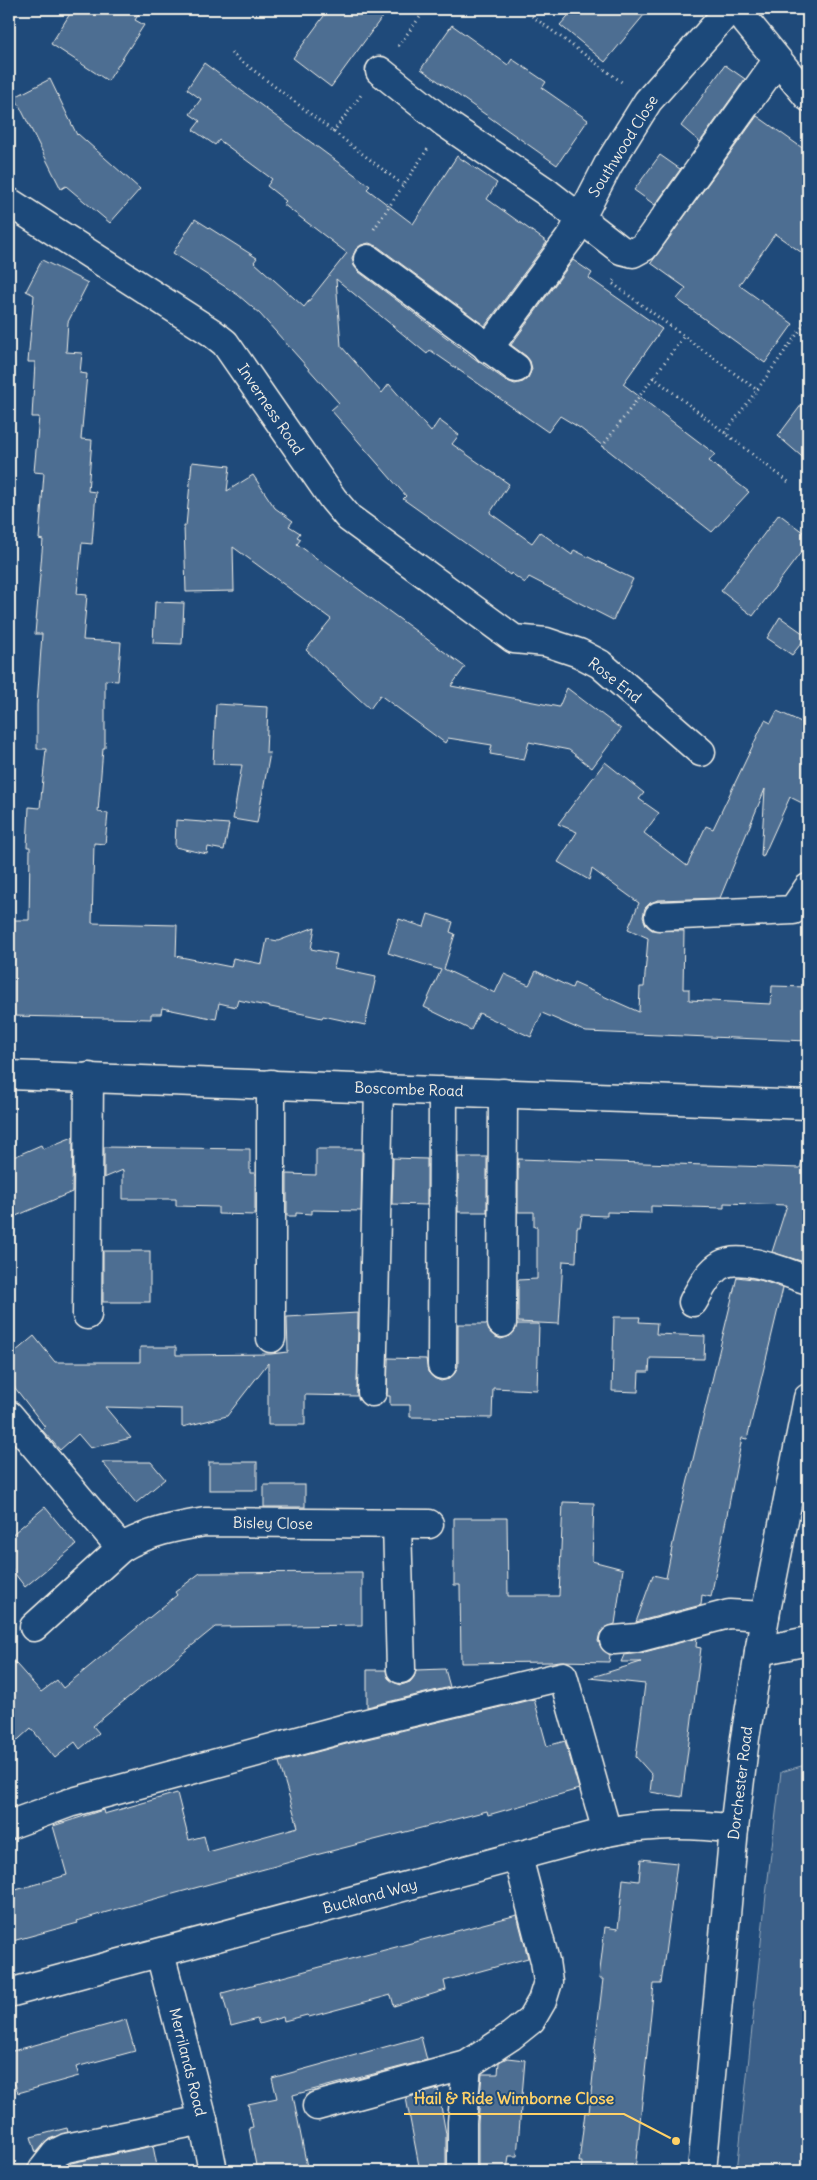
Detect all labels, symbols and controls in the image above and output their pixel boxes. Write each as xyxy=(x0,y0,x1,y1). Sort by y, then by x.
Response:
street label: Southwood Close xyxy=(584,91,662,201)
street label: Inverness Road xyxy=(234,360,309,458)
street label: Rose End xyxy=(584,653,646,707)
street label: Boscombe Road xyxy=(354,1078,464,1100)
street label: Bisley Close xyxy=(233,1513,313,1533)
street label: Dorchester Road xyxy=(724,1725,756,1841)
street label: Buckland Way xyxy=(321,1874,419,1918)
street label: Merrilands Road xyxy=(165,2006,211,2118)
callout: Hail & Ride Wimborne Close xyxy=(404,2083,624,2114)
text: Hail & Ride Wimborne Close xyxy=(414,2088,615,2108)

